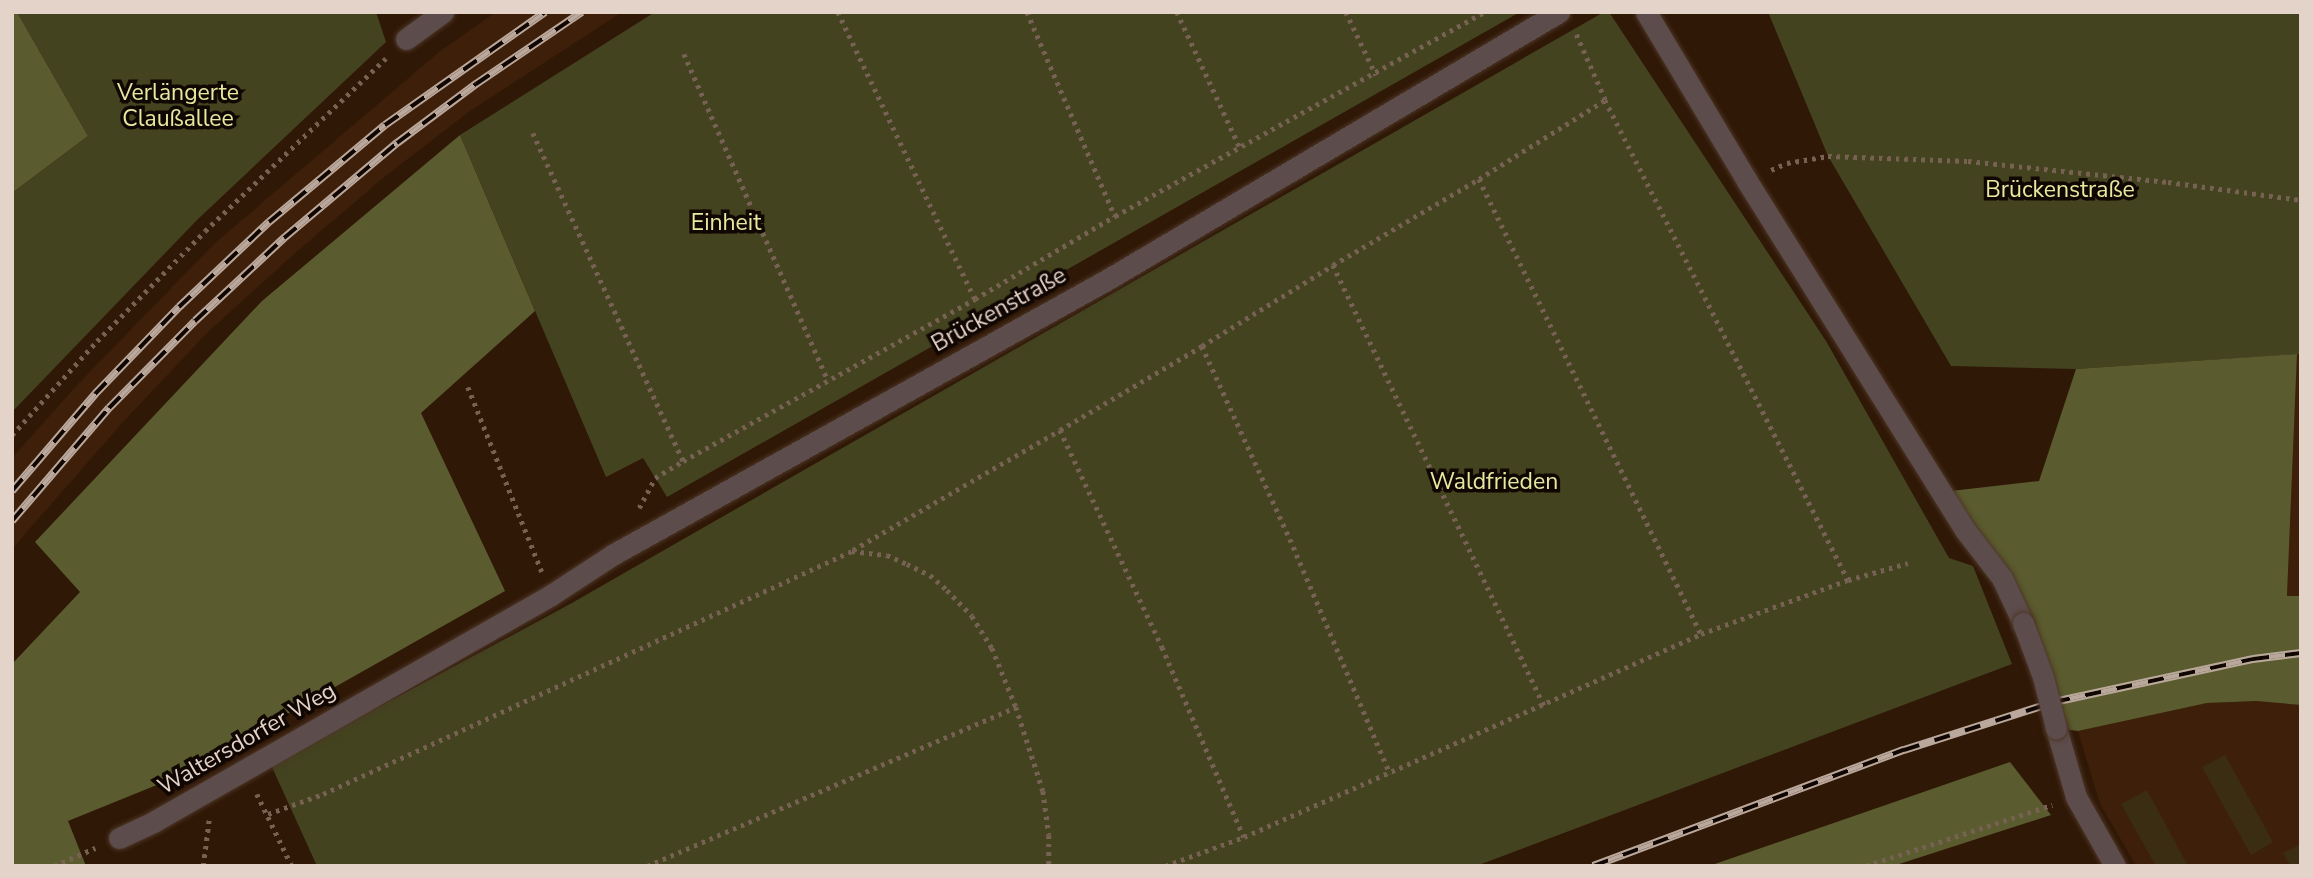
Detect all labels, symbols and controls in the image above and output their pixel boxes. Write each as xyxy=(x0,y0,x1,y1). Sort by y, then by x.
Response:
park label: Verlängerte Claußallee xyxy=(117,79,239,133)
park label: Brückenstraße xyxy=(1985,176,2135,204)
park label: Einheit xyxy=(691,209,761,237)
street label: Brückenstraße xyxy=(927,262,1071,358)
park label: Waldfrieden xyxy=(1430,468,1558,496)
street label: Waltersdorfer Weg xyxy=(153,677,341,801)

